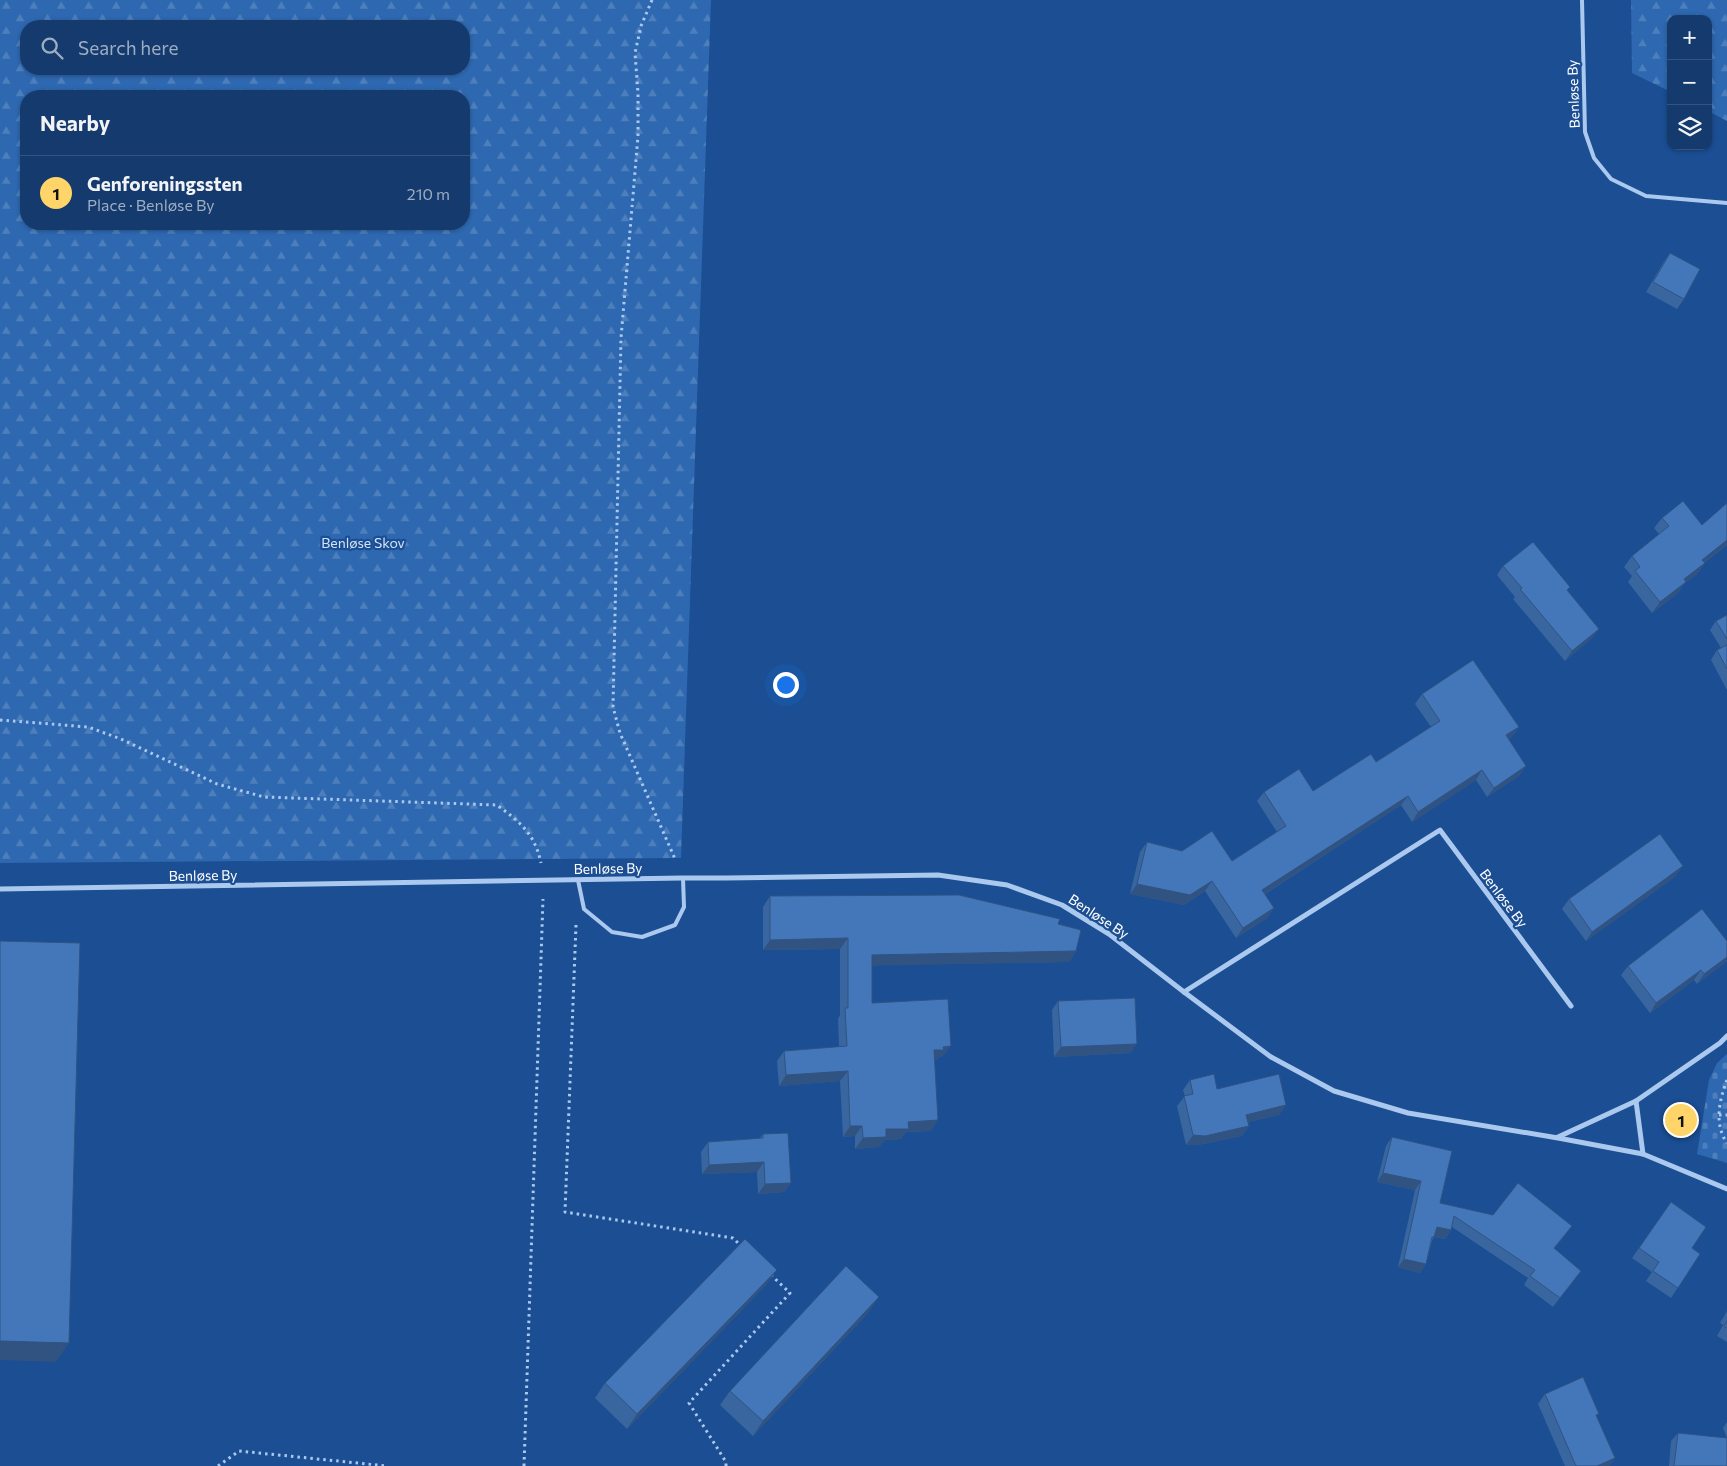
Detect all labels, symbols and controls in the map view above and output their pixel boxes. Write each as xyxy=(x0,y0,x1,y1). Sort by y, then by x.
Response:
map controls xyxy=(1667,15,1712,150)
button: + xyxy=(1667,15,1712,60)
search box xyxy=(20,20,470,75)
icon: search xyxy=(38,34,66,62)
text: Search here xyxy=(78,36,178,59)
street label: Benløse By xyxy=(1563,59,1583,129)
button: − xyxy=(1667,60,1712,105)
button: layers xyxy=(1667,105,1712,150)
text: Nearby xyxy=(40,110,110,135)
text: Genforeningssten xyxy=(87,172,242,195)
text: 1 xyxy=(52,184,60,203)
text: 210 m xyxy=(407,184,450,203)
text: Place · Benløse By xyxy=(87,195,214,214)
park label: Benløse Skov xyxy=(321,534,405,551)
your location xyxy=(773,672,799,698)
street label: Benløse By xyxy=(573,859,643,877)
street label: Benløse By xyxy=(1476,865,1532,931)
street label: Benløse By xyxy=(168,866,238,884)
street label: Benløse By xyxy=(1065,890,1133,942)
pin: 1 xyxy=(1665,1101,1697,1139)

